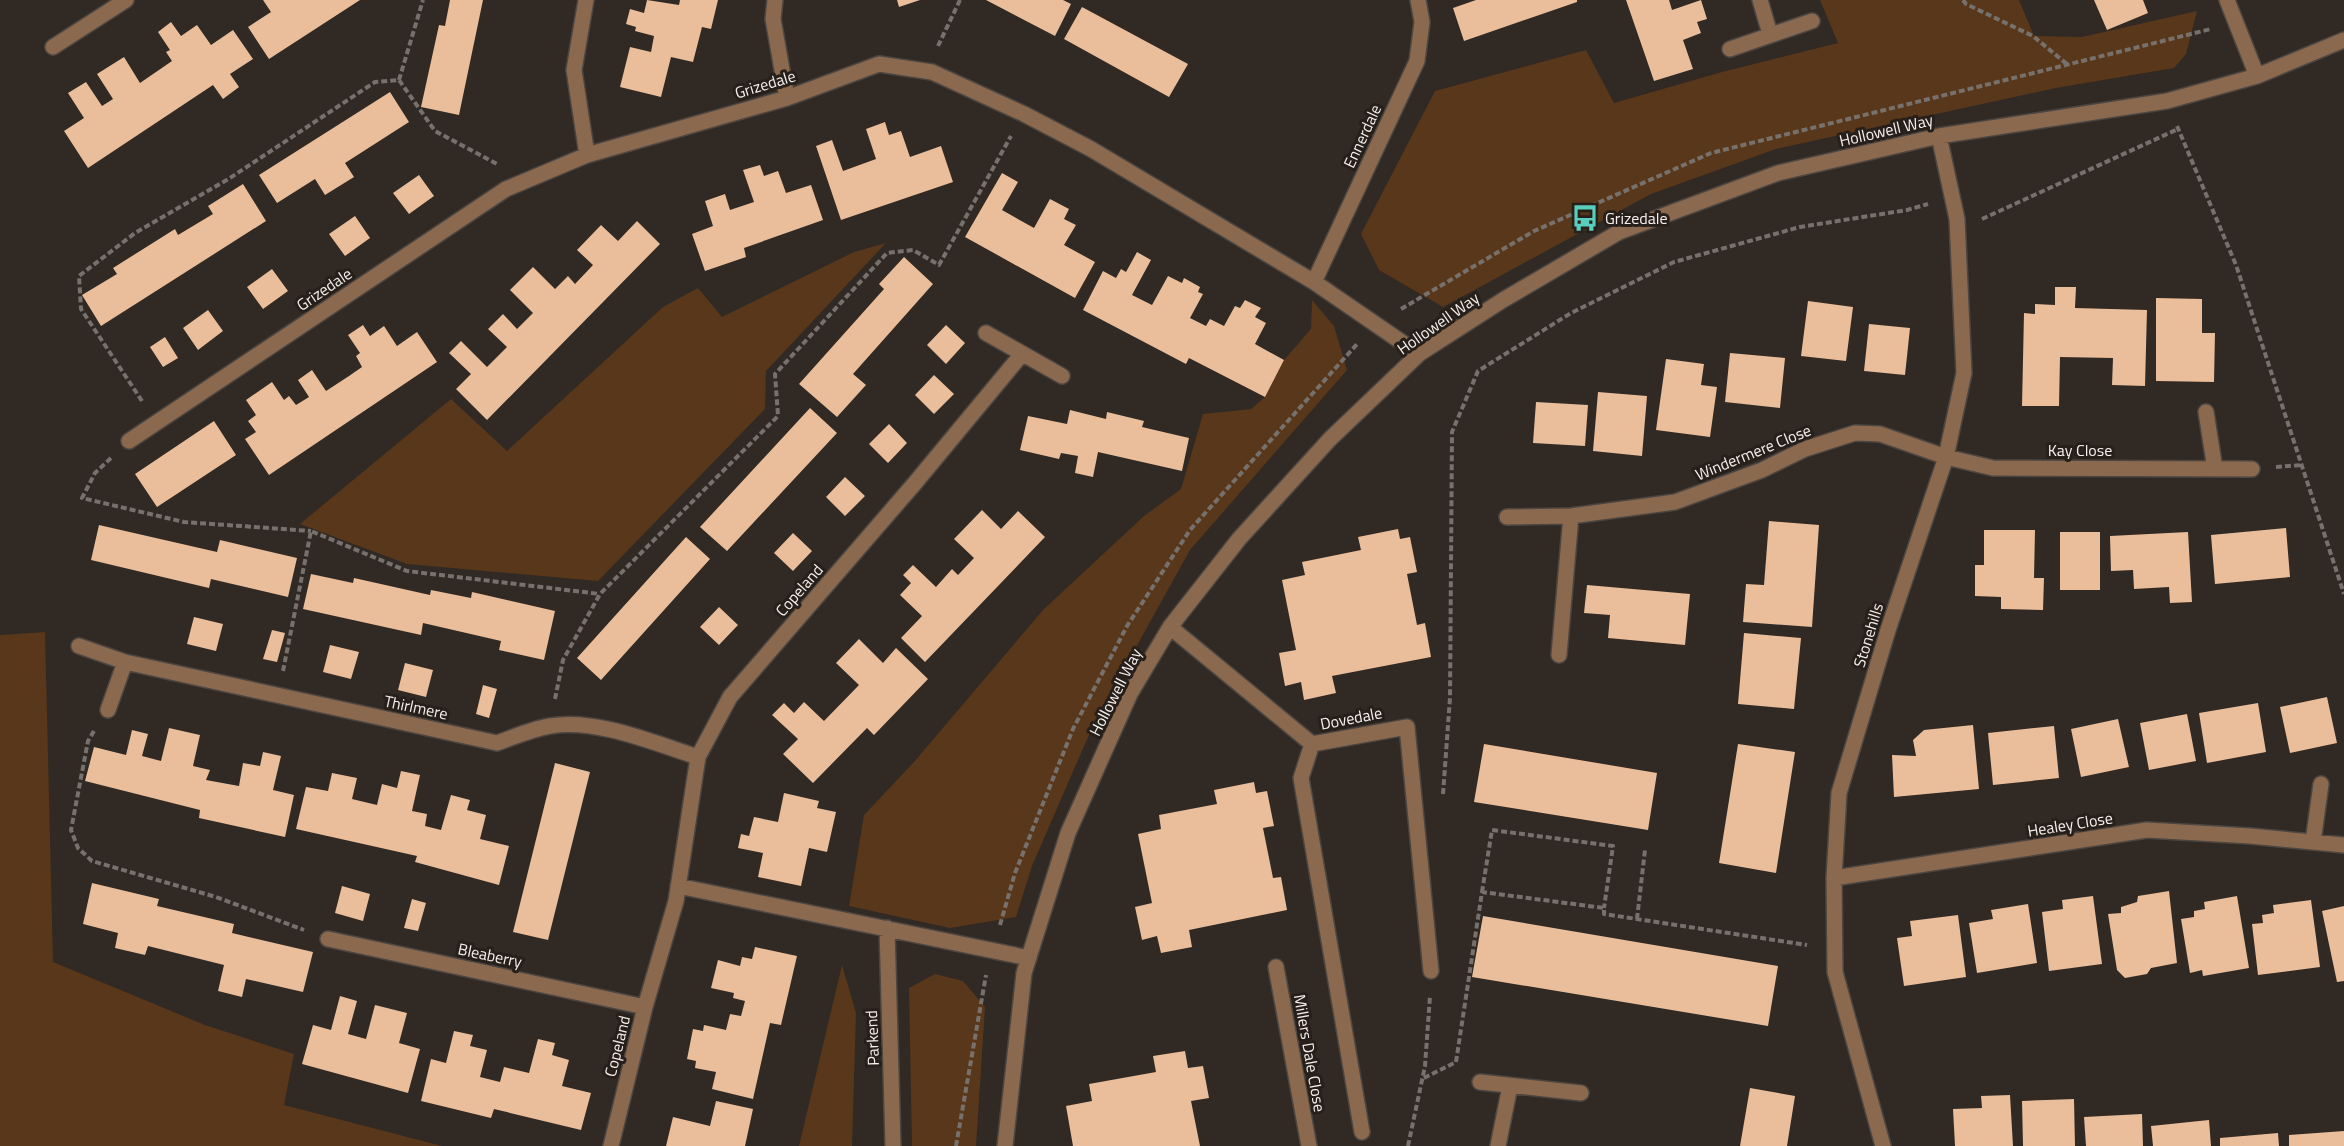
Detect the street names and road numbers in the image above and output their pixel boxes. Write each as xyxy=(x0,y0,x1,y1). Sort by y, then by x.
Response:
street label: Grizedale xyxy=(732,63,798,105)
street label: Ennerdale xyxy=(1337,100,1387,172)
street label: Hollowell Way xyxy=(1837,107,1936,152)
street label: Grizedale xyxy=(291,262,357,316)
street label: Hollowell Way xyxy=(1392,286,1484,360)
street label: Windermere Close xyxy=(1691,418,1815,486)
street label: Kay Close xyxy=(2048,438,2112,462)
street label: Copeland xyxy=(770,559,828,621)
street label: Stonehills xyxy=(1847,600,1889,670)
street label: Hollowell Way xyxy=(1083,644,1148,740)
street label: Thirlmere xyxy=(382,689,450,725)
street label: Dovedale xyxy=(1318,700,1384,736)
street label: Healey Close xyxy=(2026,805,2114,843)
street label: Bleaberry xyxy=(456,937,525,974)
street label: Millers Dale Close xyxy=(1288,992,1332,1114)
street label: Parkend xyxy=(859,1010,885,1066)
street label: Copeland xyxy=(598,1013,636,1079)

